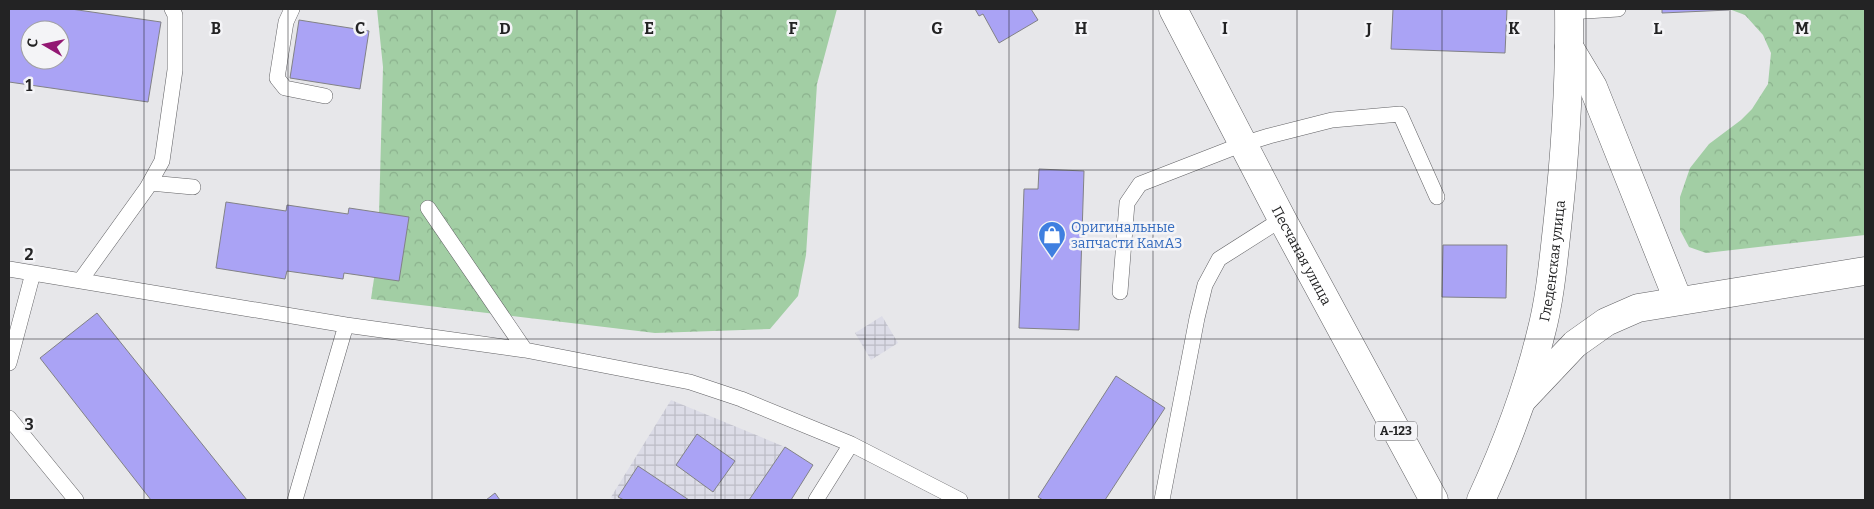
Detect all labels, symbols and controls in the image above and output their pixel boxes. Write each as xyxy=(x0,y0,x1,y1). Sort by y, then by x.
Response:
text: B xyxy=(211,19,221,38)
text: C xyxy=(355,19,365,38)
text: D xyxy=(499,19,511,38)
text: E xyxy=(644,19,654,38)
text: F xyxy=(789,19,798,38)
text: G xyxy=(931,19,943,38)
text: H xyxy=(1075,19,1088,38)
text: I xyxy=(1222,19,1228,38)
text: J xyxy=(1365,19,1372,38)
text: K xyxy=(1508,19,1520,38)
text: L xyxy=(1654,19,1663,38)
text: M xyxy=(1795,19,1809,38)
north arrow xyxy=(20,20,70,70)
text: С xyxy=(24,37,42,49)
text: 1 xyxy=(26,76,33,95)
street label: Гледенская улица xyxy=(1536,199,1568,323)
street label: Песчаная улица xyxy=(1268,203,1335,308)
place label: Оригинальные запчасти КамАЗ xyxy=(1071,219,1182,252)
shop icon: Оригинальные запчасти КамАЗ xyxy=(1037,220,1067,259)
text: 2 xyxy=(24,245,34,264)
text: 3 xyxy=(24,415,34,434)
road number: А-123 xyxy=(1375,422,1417,441)

